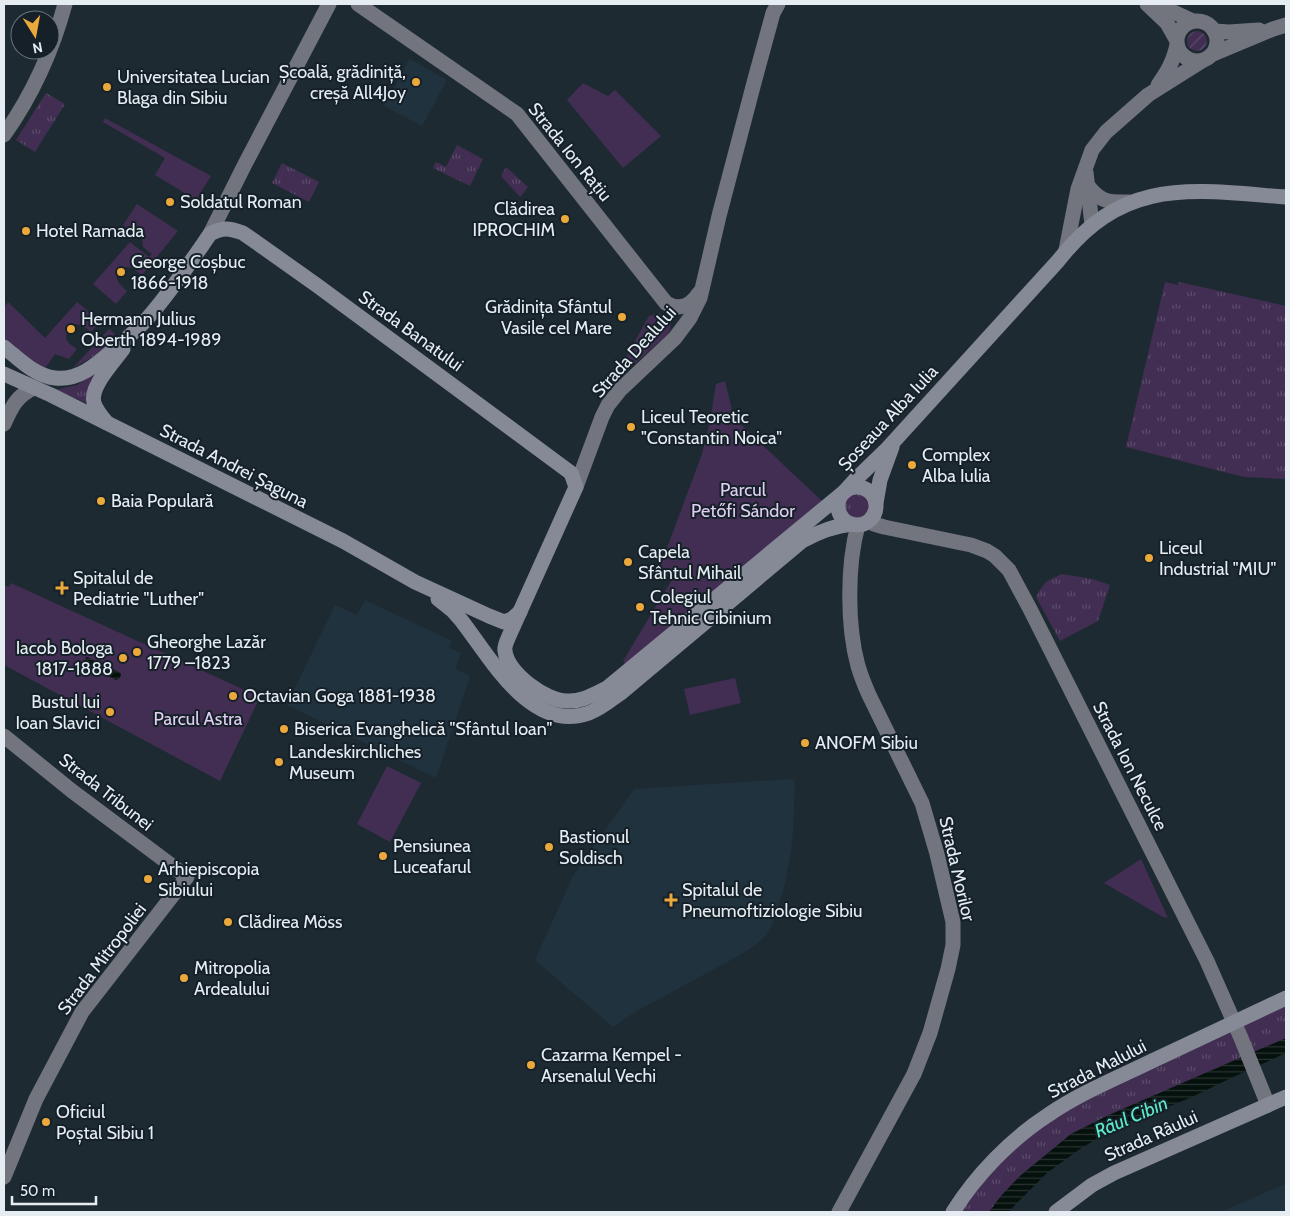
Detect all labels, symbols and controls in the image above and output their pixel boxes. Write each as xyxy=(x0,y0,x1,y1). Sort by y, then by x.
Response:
north arrow xyxy=(10,10,60,60)
text: N xyxy=(31,38,44,58)
place label: Școală, grădiniță, creșă All4Joy xyxy=(279,61,406,105)
place label: Universitatea Lucian Blaga din Sibiu xyxy=(117,66,270,109)
marker: Școală, grădiniță, creșă All4Joy xyxy=(410,76,422,88)
marker: Universitatea Lucian Blaga din Sibiu xyxy=(101,81,113,93)
street label: Strada Ion Rațiu xyxy=(523,98,616,206)
place label: Soldatul Roman xyxy=(180,191,302,213)
marker: Soldatul Roman xyxy=(164,196,176,208)
place label: Clădirea IPROCHIM xyxy=(472,198,555,241)
marker: Clădirea IPROCHIM xyxy=(559,213,571,225)
place label: Hotel Ramada xyxy=(36,220,145,242)
marker: Hotel Ramada xyxy=(20,225,32,237)
place label: George Coșbuc 1866-1918 xyxy=(131,251,246,294)
marker: George Coșbuc 1866-1918 xyxy=(115,266,127,278)
street label: Strada Banatului xyxy=(354,286,468,376)
place label: Grădinița Sfântul Vasile cel Mare xyxy=(485,296,613,339)
street label: Strada Dealului xyxy=(587,302,681,402)
place label: Hermann Julius Oberth 1894-1989 xyxy=(81,308,222,351)
marker: Grădinița Sfântul Vasile cel Mare xyxy=(616,311,628,323)
marker: Hermann Julius Oberth 1894-1989 xyxy=(65,323,77,335)
street label: Șoseaua Alba Iulia xyxy=(833,360,943,475)
place label: Liceul Teoretic "Constantin Noica" xyxy=(641,406,782,449)
street label: Strada Andrei Șaguna xyxy=(156,419,312,513)
marker: Liceul Teoretic "Constantin Noica" xyxy=(625,421,637,433)
place label: Complex Alba Iulia xyxy=(922,444,991,487)
marker: Complex Alba Iulia xyxy=(906,459,918,471)
park label: Parcul Petőfi Sándor xyxy=(691,479,795,522)
place label: Baia Populară xyxy=(111,490,214,512)
marker: Baia Populară xyxy=(95,495,107,507)
place label: Liceul Industrial "MIU" xyxy=(1159,537,1276,580)
place label: Capela Sfântul Mihail xyxy=(638,541,742,584)
marker: Liceul Industrial "MIU" xyxy=(1143,552,1155,564)
marker: Capela Sfântul Mihail xyxy=(622,556,634,568)
place label: Spitalul de Pediatrie "Luther" xyxy=(73,567,204,610)
marker: Spitalul de Pediatrie "Luther" xyxy=(55,581,69,595)
place label: Colegiul Tehnic Cibinium xyxy=(650,586,772,629)
marker: Colegiul Tehnic Cibinium xyxy=(634,601,646,613)
place label: Gheorghe Lazăr 1779 –1823 xyxy=(147,631,266,674)
place label: Iacob Bologa 1817-1888 xyxy=(16,637,113,680)
marker: Gheorghe Lazăr 1779 –1823 xyxy=(131,646,143,658)
marker: Iacob Bologa 1817-1888 xyxy=(117,652,129,664)
place label: Octavian Goga 1881-1938 xyxy=(243,685,436,707)
marker: Octavian Goga 1881-1938 xyxy=(227,690,239,702)
place label: Bustul lui Ioan Slavici xyxy=(15,691,100,734)
street label: Strada Ion Neculce xyxy=(1088,698,1172,834)
marker: Bustul lui Ioan Slavici xyxy=(104,706,116,718)
park label: Parcul Astra xyxy=(154,708,243,730)
place label: Biserica Evanghelică "Sfântul Ioan" xyxy=(294,718,552,740)
marker: Biserica Evanghelică "Sfântul Ioan" xyxy=(278,723,290,735)
place label: ANOFM Sibiu xyxy=(815,732,918,754)
marker: ANOFM Sibiu xyxy=(799,737,811,749)
place label: Landeskirchliches Museum xyxy=(289,741,421,784)
street label: Strada Tribunei xyxy=(55,748,157,836)
marker: Landeskirchliches Museum xyxy=(273,756,285,768)
street label: Strada Morilor xyxy=(934,815,980,924)
place label: Bastionul Soldisch xyxy=(559,826,630,869)
place label: Pensiunea Luceafarul xyxy=(393,835,472,878)
marker: Bastionul Soldisch xyxy=(543,841,555,853)
marker: Pensiunea Luceafarul xyxy=(377,850,389,862)
place label: Arhiepiscopia Sibiului xyxy=(158,858,260,901)
marker: Arhiepiscopia Sibiului xyxy=(142,873,154,885)
place label: Spitalul de Pneumoftiziologie Sibiu xyxy=(682,879,862,922)
marker: Spitalul de Pneumoftiziologie Sibiu xyxy=(664,893,678,907)
street label: Strada Mitropoliei xyxy=(53,899,151,1019)
place label: Clădirea Möss xyxy=(238,911,342,933)
marker: Clădirea Möss xyxy=(222,916,234,928)
place label: Mitropolia Ardealului xyxy=(194,957,271,1000)
marker: Mitropolia Ardealului xyxy=(178,972,190,984)
street label: Strada Malului xyxy=(1044,1035,1150,1103)
place label: Cazarma Kempel - Arsenalul Vechi xyxy=(541,1044,682,1087)
marker: Cazarma Kempel - Arsenalul Vechi xyxy=(525,1059,537,1071)
water label: Râul Cibin xyxy=(1091,1091,1171,1143)
place label: Oficiul Poștal Sibiu 1 xyxy=(56,1101,154,1145)
street label: Strada Râului xyxy=(1101,1106,1201,1166)
marker: Oficiul Poștal Sibiu 1 xyxy=(40,1116,52,1128)
scale bar xyxy=(12,1174,96,1206)
text: 50 m xyxy=(20,1182,55,1200)

